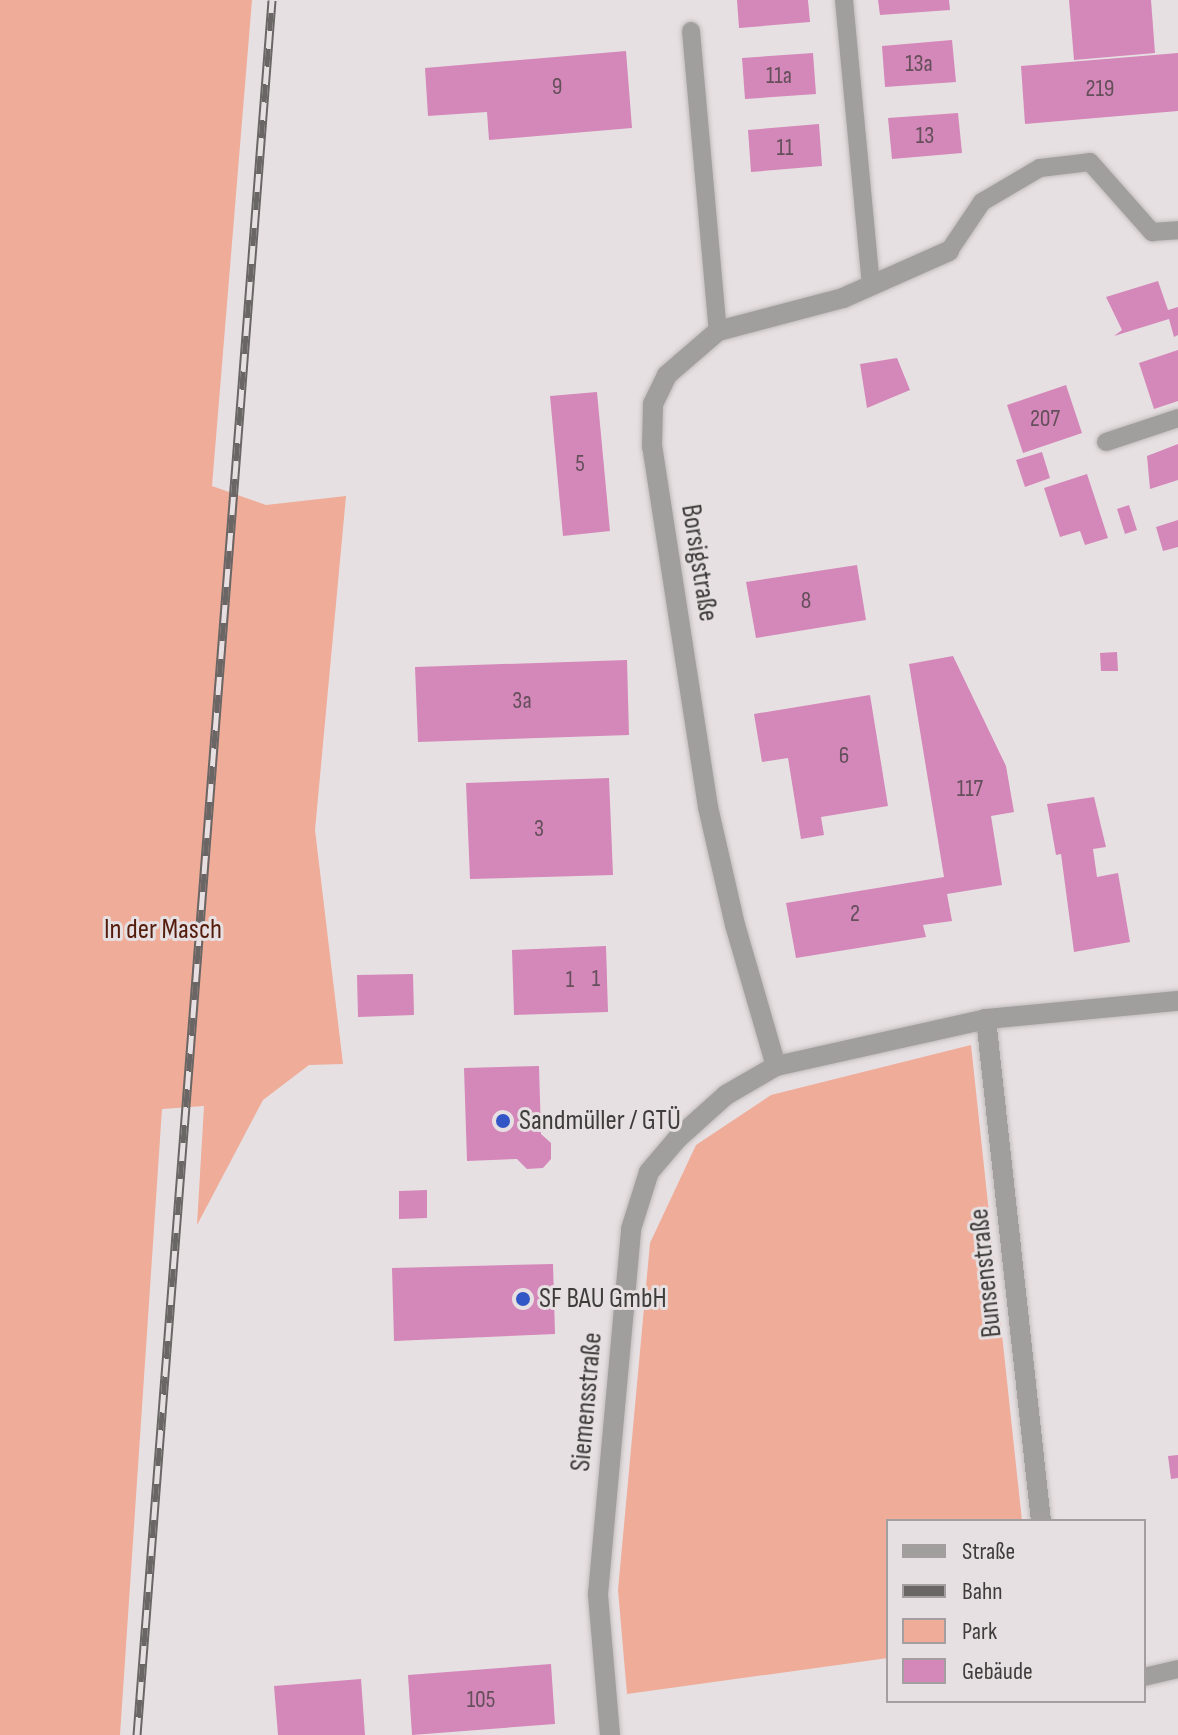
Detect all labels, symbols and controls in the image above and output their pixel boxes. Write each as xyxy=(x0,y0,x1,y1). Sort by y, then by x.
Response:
house number: 13a xyxy=(905,50,933,78)
house number: 11a xyxy=(766,62,792,90)
house number: 9 xyxy=(552,73,562,101)
house number: 219 xyxy=(1086,75,1114,103)
house number: 13 xyxy=(916,122,934,150)
house number: 11 xyxy=(777,134,793,162)
house number: 207 xyxy=(1030,405,1060,433)
house number: 5 xyxy=(575,450,585,478)
street label: Borsigstraße xyxy=(673,502,725,624)
house number: 8 xyxy=(801,587,811,615)
house number: 3a xyxy=(512,687,532,715)
house number: 6 xyxy=(839,742,849,770)
house number: 117 xyxy=(957,775,983,803)
house number: 3 xyxy=(534,815,544,843)
house number: 2 xyxy=(850,900,860,928)
park label: In der Masch xyxy=(104,913,222,947)
house number: 1 xyxy=(592,965,600,993)
house number: 1 xyxy=(566,966,574,994)
place label: Sandmüller / GTÜ xyxy=(519,1104,681,1138)
marker: Sandmüller / GTÜ xyxy=(494,1112,512,1130)
street label: Bunsenstraße xyxy=(963,1207,1009,1339)
place label: SF BAU GmbH xyxy=(539,1282,667,1316)
marker: SF BAU GmbH xyxy=(514,1290,532,1308)
street label: Siemensstraße xyxy=(564,1331,610,1473)
legend xyxy=(886,1519,1146,1703)
text: Straße xyxy=(962,1537,1015,1566)
text: Bahn xyxy=(962,1577,1003,1606)
text: Park xyxy=(962,1617,997,1646)
text: Gebäude xyxy=(962,1657,1033,1686)
house number: 105 xyxy=(467,1686,495,1714)

